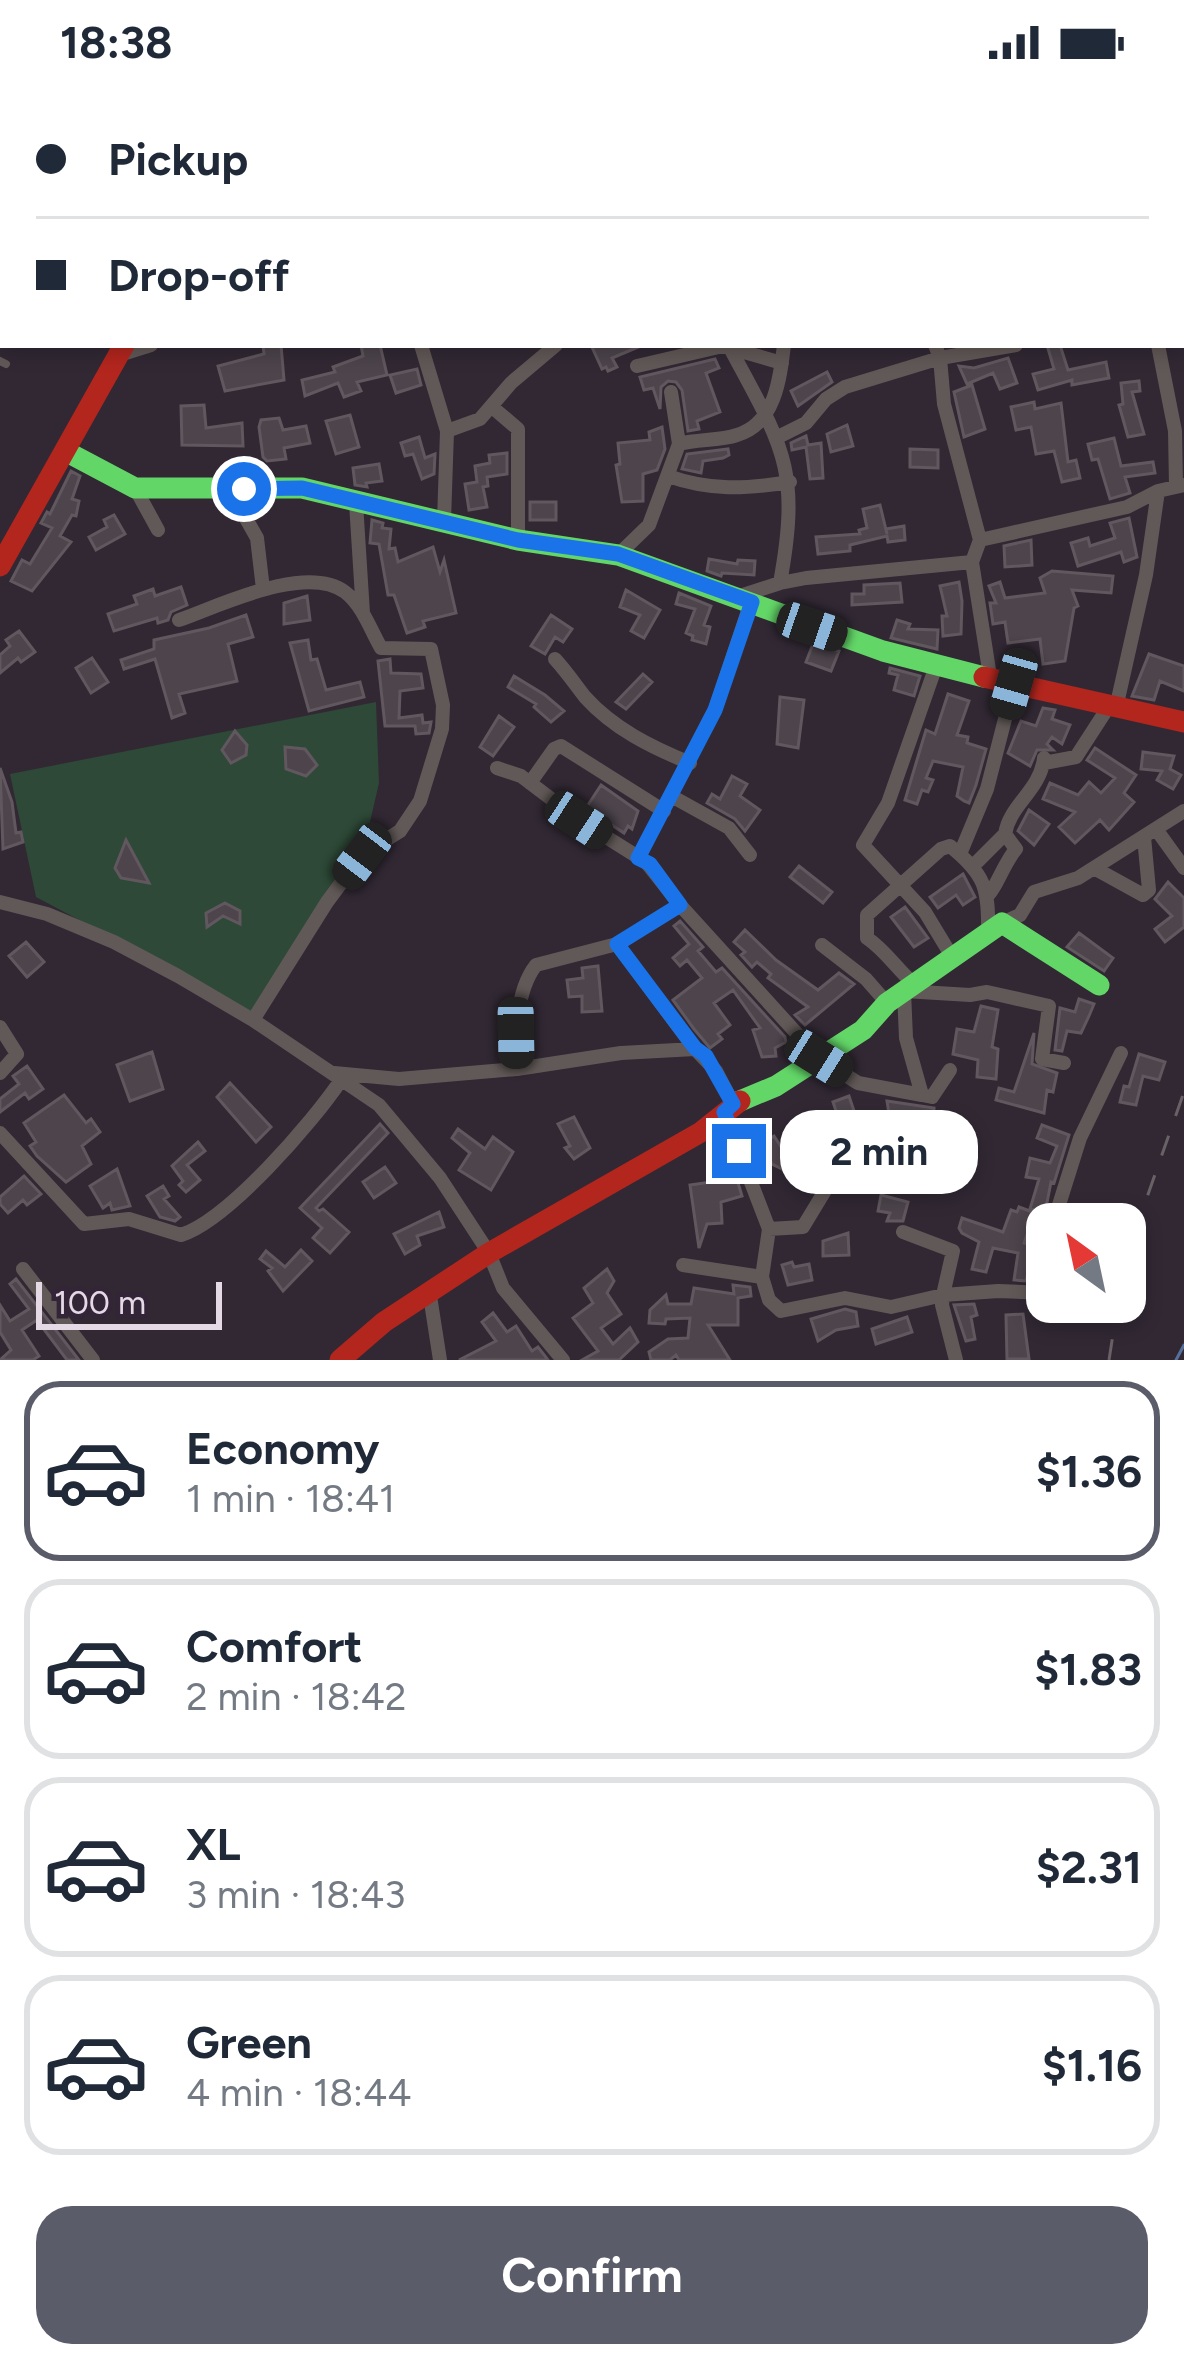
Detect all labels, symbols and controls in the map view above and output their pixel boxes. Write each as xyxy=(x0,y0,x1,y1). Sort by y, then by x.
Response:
text: 18:38 xyxy=(60,15,173,69)
text: Pickup xyxy=(108,132,248,186)
text: Drop-off xyxy=(108,248,290,302)
route start xyxy=(217,462,271,516)
car xyxy=(772,598,852,656)
car xyxy=(987,644,1041,724)
car xyxy=(539,785,619,855)
car xyxy=(326,816,398,896)
car xyxy=(497,997,535,1069)
car xyxy=(779,1024,859,1092)
callout: 2 min xyxy=(781,1109,979,1193)
route end xyxy=(712,1124,766,1178)
text: 2 min xyxy=(830,1128,928,1175)
north arrow xyxy=(1026,1203,1146,1323)
map controls xyxy=(1026,1203,1146,1323)
scale bar xyxy=(36,1276,222,1329)
text: 100 m xyxy=(54,1283,146,1322)
icon: car xyxy=(42,1417,150,1525)
text: Economy xyxy=(186,1421,379,1475)
text: $1.36 xyxy=(1036,1444,1142,1498)
text: 1 min · 18:41 xyxy=(186,1475,395,1522)
icon: car xyxy=(42,1615,150,1723)
text: Comfort xyxy=(186,1619,362,1673)
text: $1.83 xyxy=(1034,1642,1142,1696)
text: 2 min · 18:42 xyxy=(186,1673,407,1720)
icon: car xyxy=(42,1813,150,1921)
text: XL xyxy=(186,1817,241,1871)
text: $2.31 xyxy=(1036,1840,1142,1894)
text: 3 min · 18:43 xyxy=(186,1871,405,1918)
icon: car xyxy=(42,2011,150,2119)
text: Green xyxy=(186,2015,312,2069)
text: $1.16 xyxy=(1042,2038,1142,2092)
text: 4 min · 18:44 xyxy=(186,2069,411,2116)
button: Confirm xyxy=(36,2206,1148,2344)

